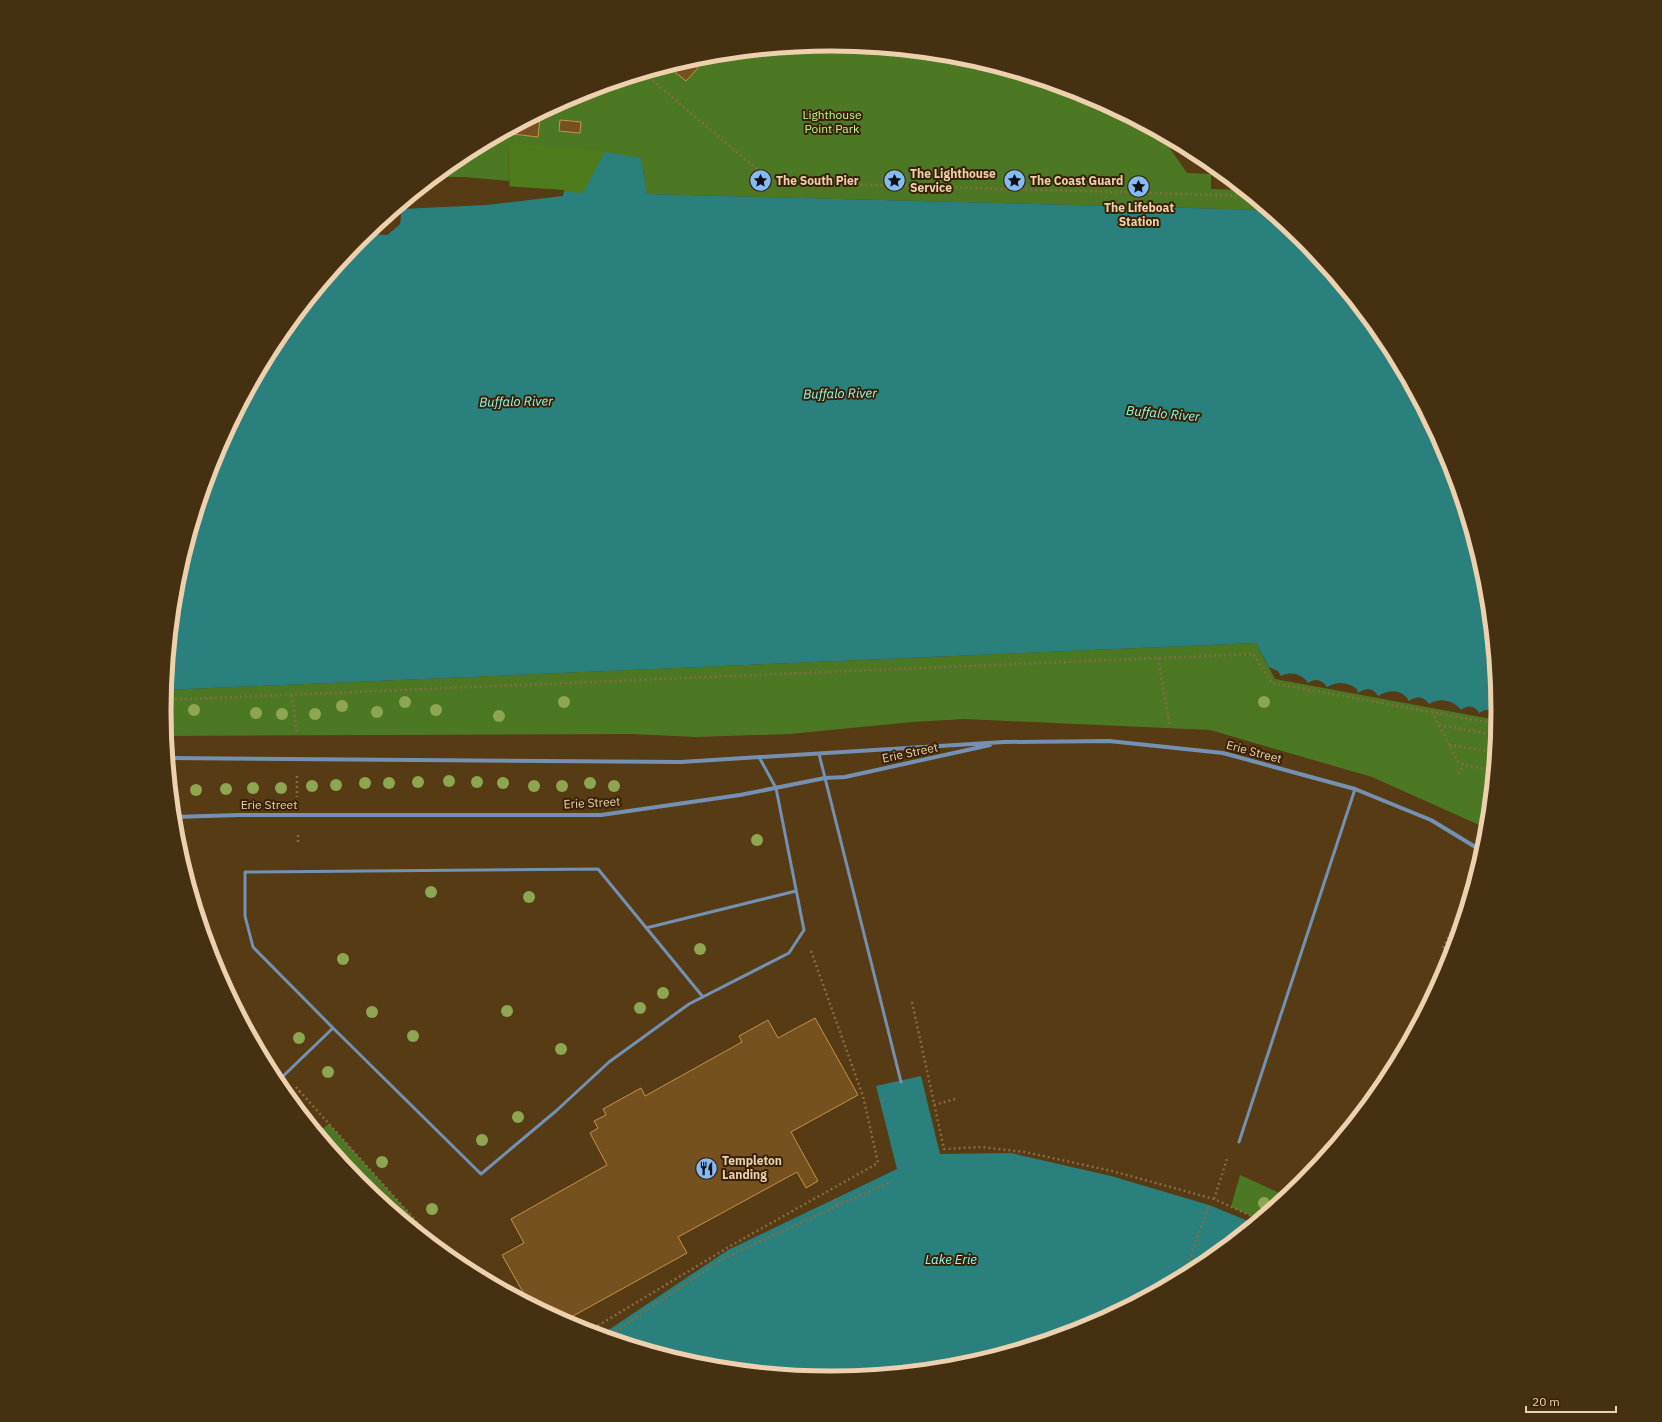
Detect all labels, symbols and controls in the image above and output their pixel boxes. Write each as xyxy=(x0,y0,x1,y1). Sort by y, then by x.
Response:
park label: Lighthouse Point Park xyxy=(802,107,862,136)
place label: The Lighthouse Service xyxy=(910,166,996,195)
place icon: The South Pier xyxy=(748,168,774,194)
place icon: The Lighthouse Service xyxy=(882,168,908,194)
place icon: The Coast Guard xyxy=(1002,168,1028,194)
place label: The South Pier xyxy=(776,173,859,188)
place label: The Coast Guard xyxy=(1030,173,1123,188)
place icon: The Lifeboat Station xyxy=(1126,174,1152,200)
place label: The Lifeboat Station xyxy=(1104,200,1174,229)
water label: Buffalo River xyxy=(803,384,878,403)
water label: Buffalo River xyxy=(479,392,554,411)
water label: Buffalo River xyxy=(1126,402,1202,425)
street label: Erie Street xyxy=(1225,737,1283,766)
street label: Erie Street xyxy=(881,739,939,766)
street label: Erie Street xyxy=(563,794,621,811)
street label: Erie Street xyxy=(241,797,297,812)
place label: Templeton Landing xyxy=(722,1153,782,1182)
restaurant icon: Templeton Landing xyxy=(693,1155,719,1181)
water label: Lake Erie xyxy=(925,1251,977,1268)
scale bar xyxy=(1526,1388,1616,1414)
text: 20 m xyxy=(1532,1394,1560,1409)

